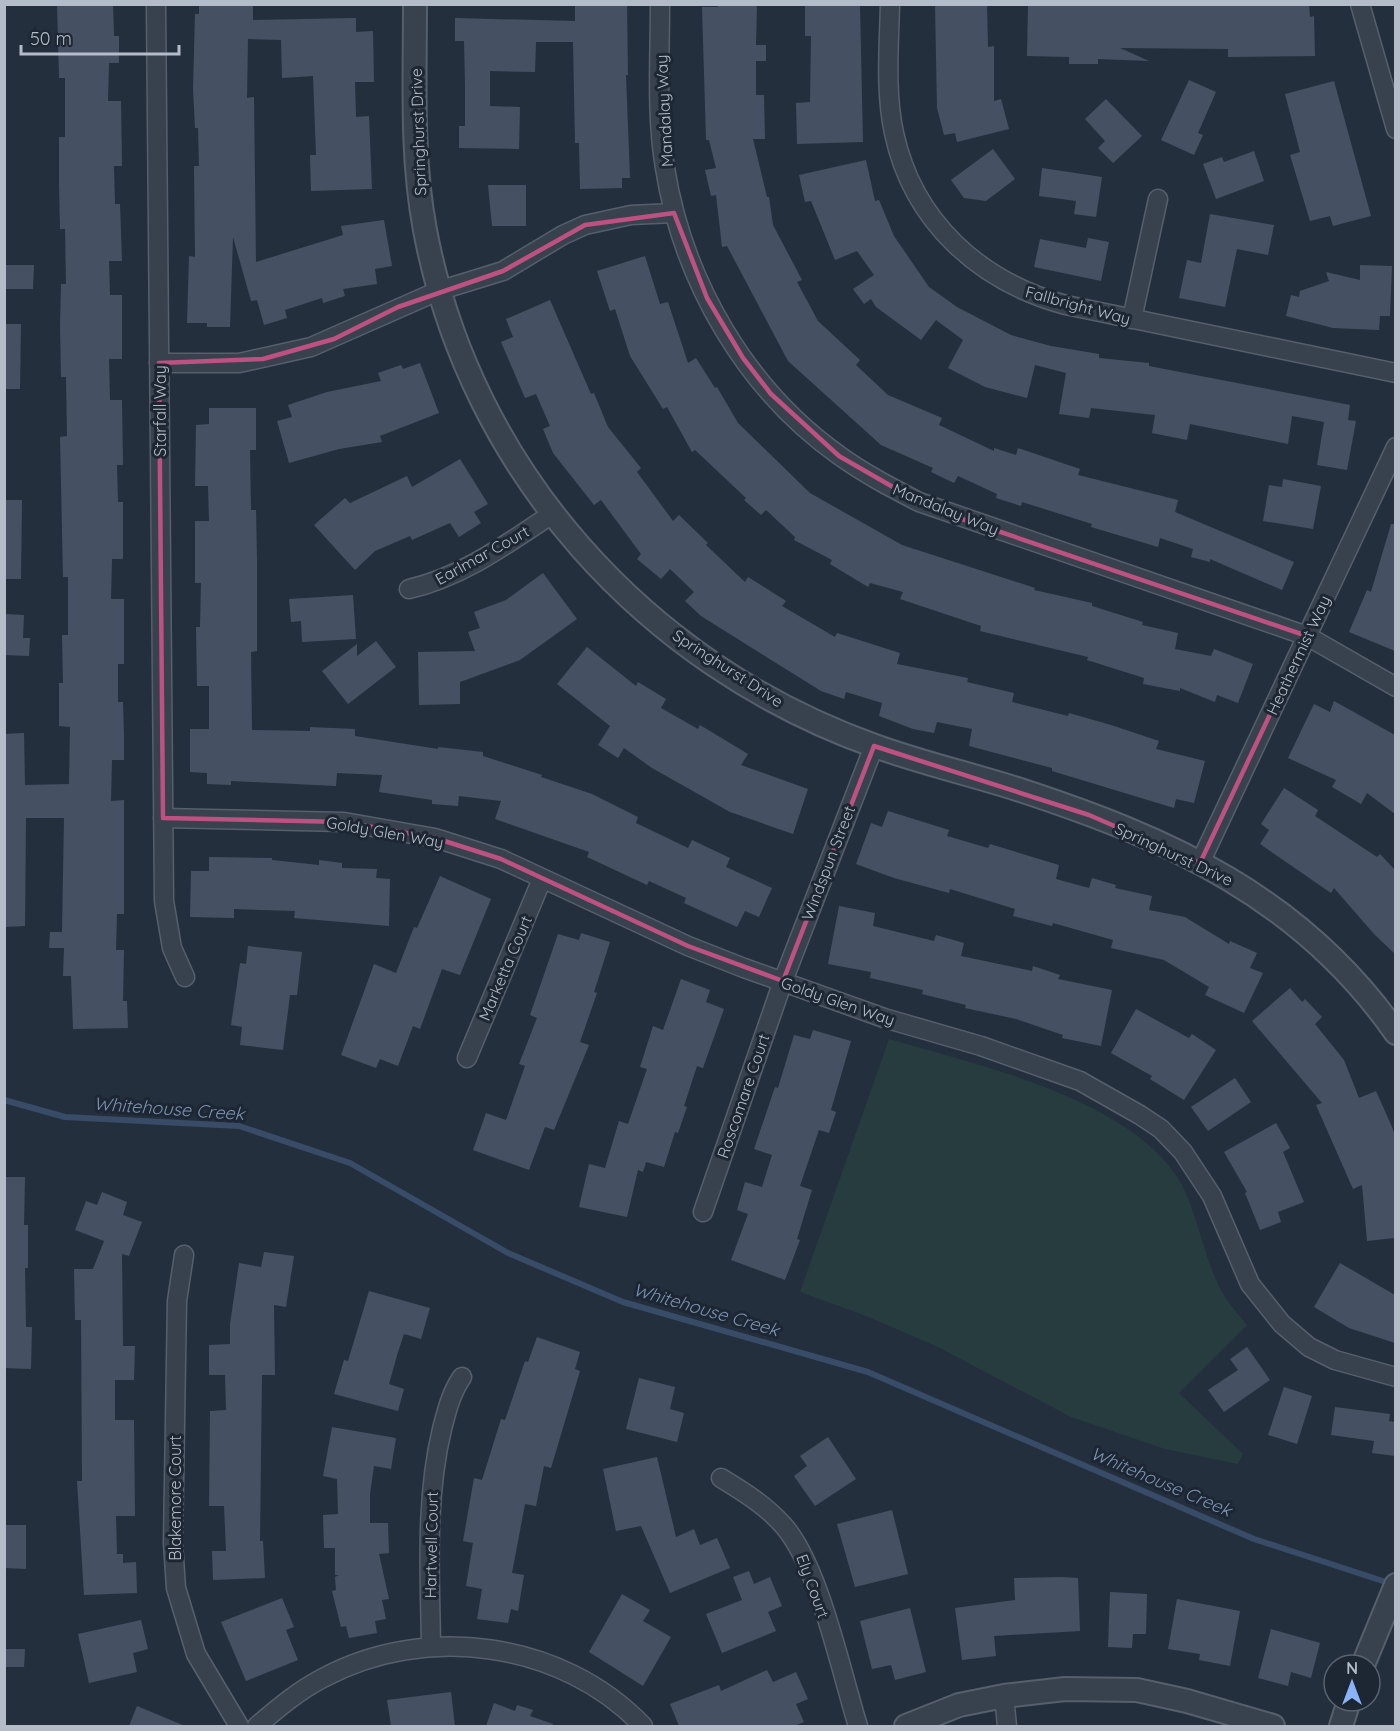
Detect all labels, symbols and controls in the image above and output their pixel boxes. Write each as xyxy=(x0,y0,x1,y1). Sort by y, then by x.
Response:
scale bar xyxy=(21,18,178,56)
text: 50 m xyxy=(30,27,72,50)
street label: Mandalay Way xyxy=(651,54,677,168)
street label: Springhurst Drive xyxy=(406,68,430,196)
street label: Fallbright Way xyxy=(1023,281,1133,329)
street label: Starfall Way xyxy=(150,365,170,457)
street label: Mandalay Way xyxy=(890,479,1002,539)
street label: Earlmar Court xyxy=(432,521,532,589)
street label: Heathermist Way xyxy=(1262,592,1334,718)
street label: Springhurst Drive xyxy=(669,625,787,711)
street label: Windspun Street xyxy=(797,803,859,923)
street label: Goldy Glen Way xyxy=(325,812,445,852)
street label: Springhurst Drive xyxy=(1112,818,1236,890)
street label: Marketta Court xyxy=(474,913,536,1023)
street label: Goldy Glen Way xyxy=(779,972,897,1030)
street label: Roscomare Court xyxy=(712,1031,774,1161)
water label: Whitehouse Creek xyxy=(93,1092,246,1125)
water label: Whitehouse Creek xyxy=(630,1278,783,1342)
street label: Blakemore Court xyxy=(165,1435,185,1561)
water label: Whitehouse Creek xyxy=(1087,1441,1236,1522)
street label: Hartwell Court xyxy=(420,1491,442,1599)
street label: Ely Court xyxy=(792,1551,834,1621)
north arrow xyxy=(1322,1653,1382,1713)
text: N xyxy=(1346,1658,1358,1678)

